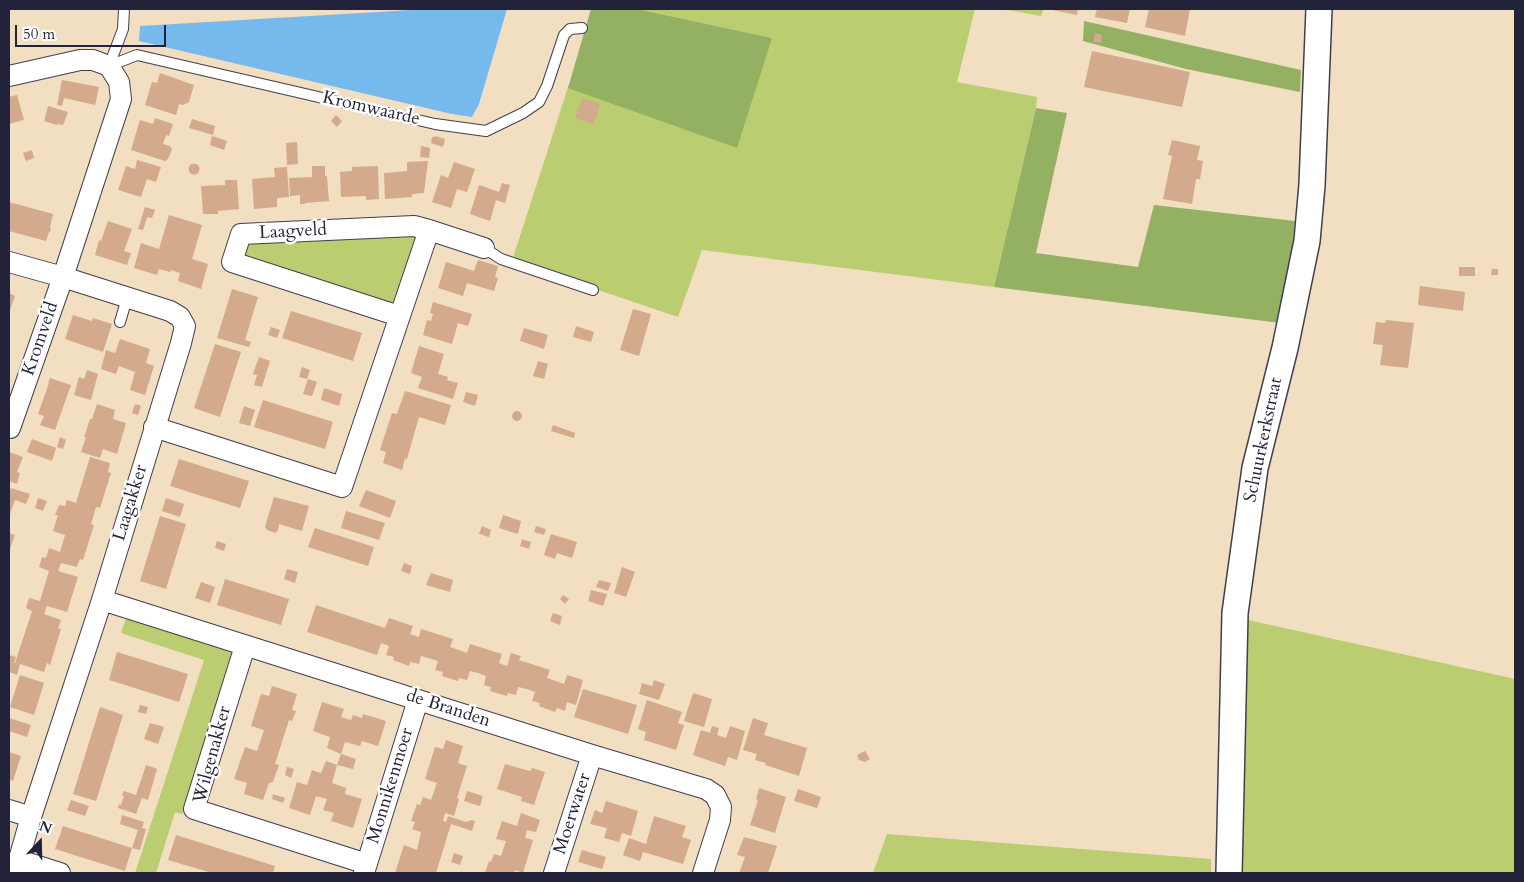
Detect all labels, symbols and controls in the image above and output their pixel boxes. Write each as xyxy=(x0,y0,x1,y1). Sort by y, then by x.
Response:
scale bar xyxy=(18,15,169,47)
text: 50 m xyxy=(23,24,55,44)
street label: Kromwaarde xyxy=(320,87,422,131)
street label: Laagveld xyxy=(258,219,328,245)
street label: Kromveld xyxy=(18,299,64,379)
street label: Schuurkerkstraat xyxy=(1240,376,1288,504)
street label: Laagakker xyxy=(109,462,153,544)
street label: de Branden xyxy=(403,685,493,733)
street label: Wilgenakker xyxy=(190,704,236,806)
street label: Monnikenmoer xyxy=(363,725,419,847)
street label: Moerwater xyxy=(550,771,596,857)
text: N xyxy=(36,816,55,839)
north arrow xyxy=(15,817,65,867)

